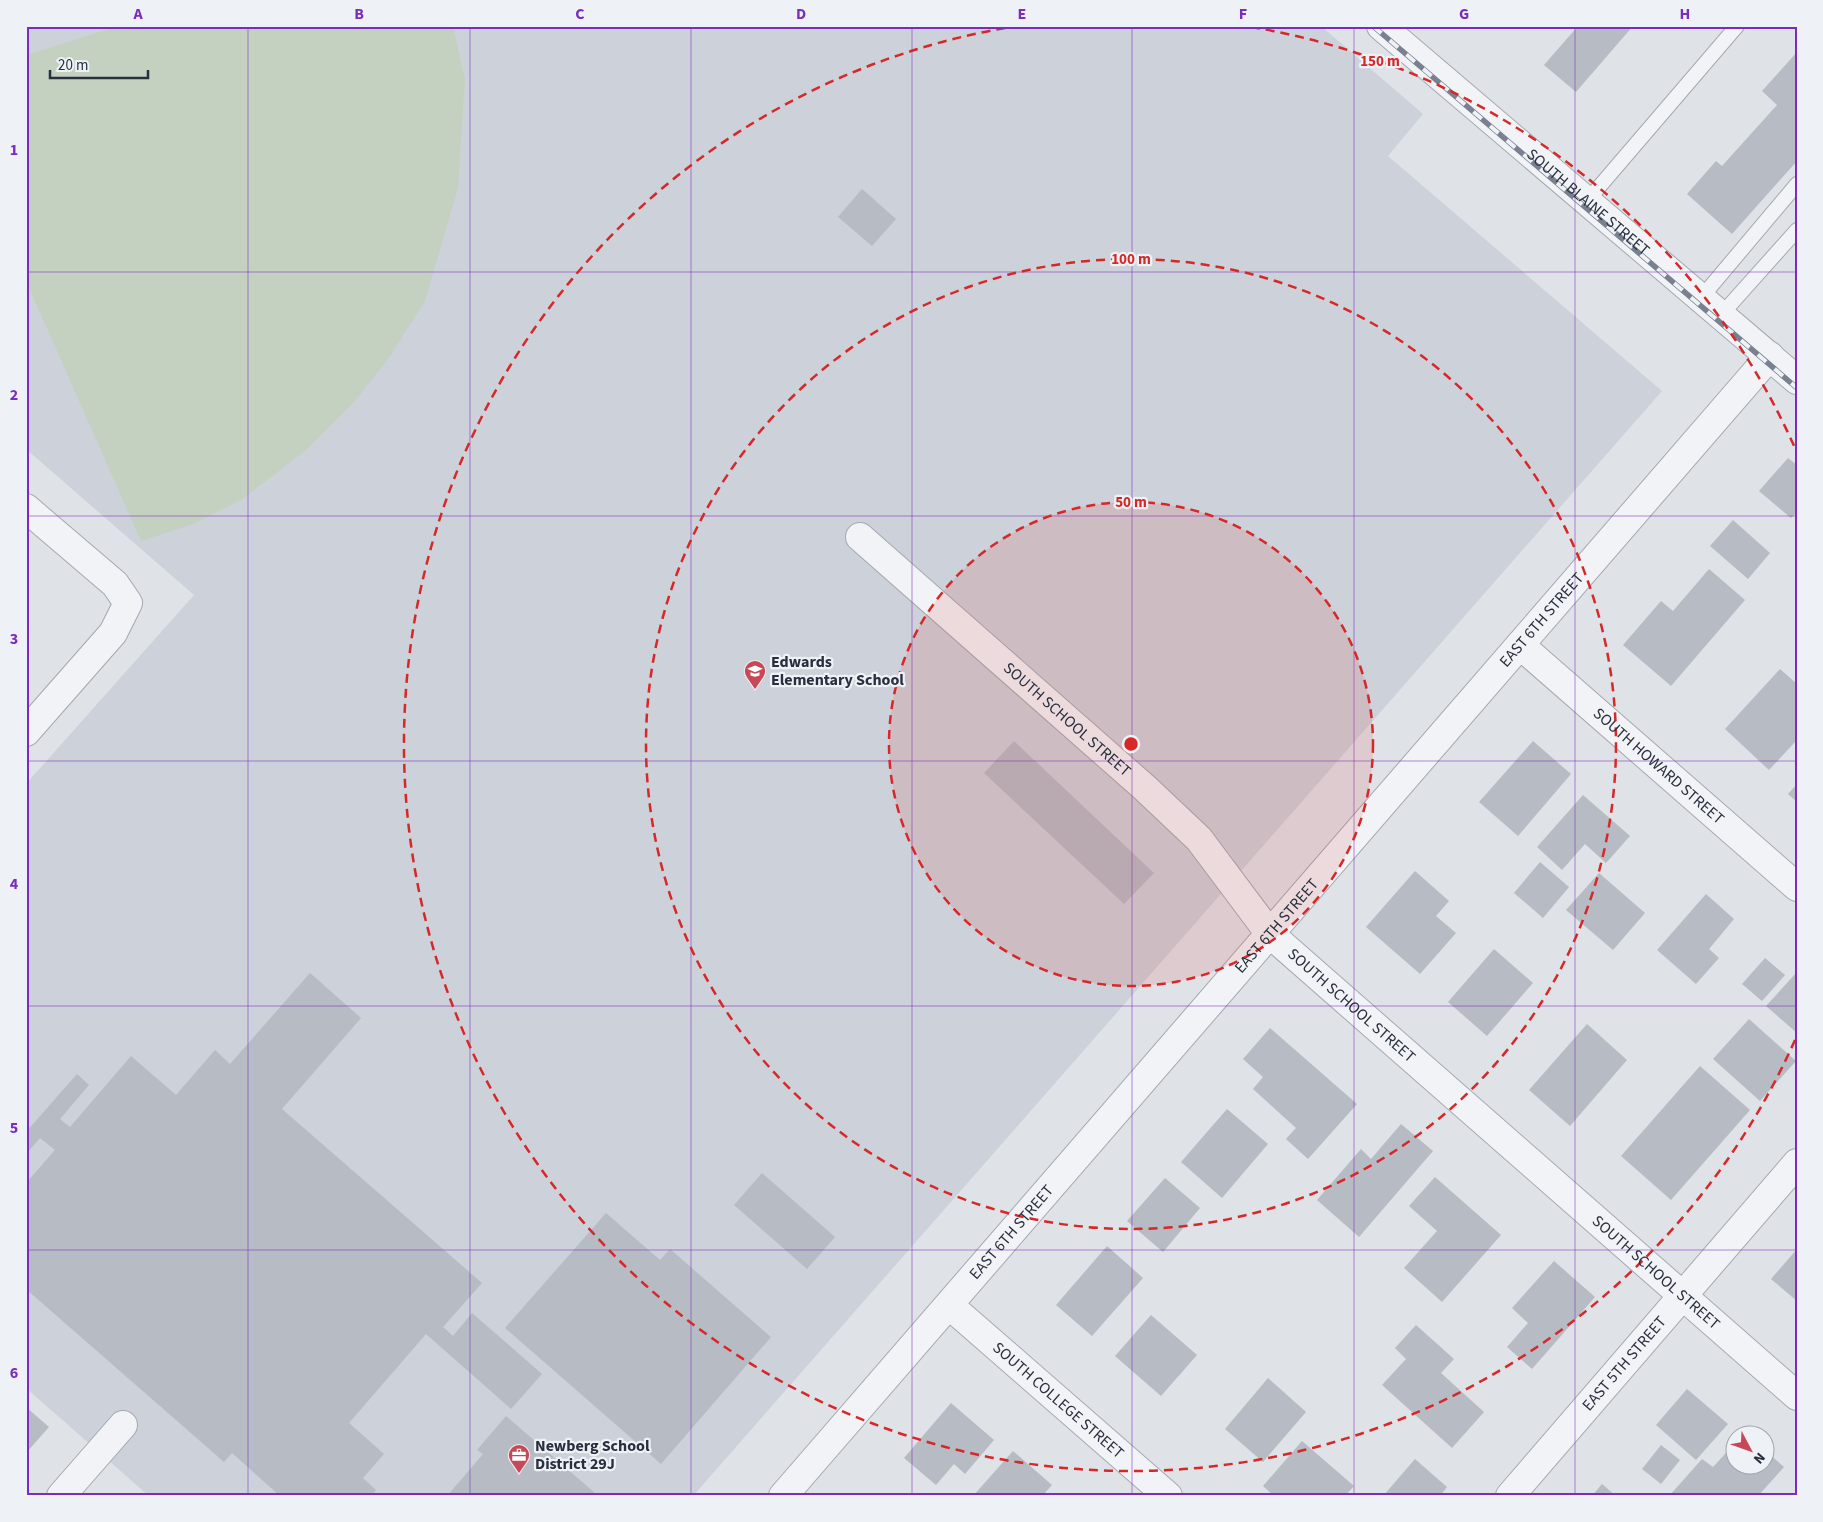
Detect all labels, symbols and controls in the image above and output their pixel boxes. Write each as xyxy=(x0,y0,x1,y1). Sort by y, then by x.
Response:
text: A xyxy=(132,3,143,25)
text: B xyxy=(354,3,364,25)
text: C xyxy=(575,3,585,25)
text: D xyxy=(796,3,806,25)
text: E xyxy=(1018,3,1026,25)
text: F xyxy=(1239,3,1247,25)
text: G xyxy=(1459,3,1469,25)
text: H xyxy=(1680,3,1690,25)
scale bar xyxy=(50,48,148,80)
text: 150 m xyxy=(1360,51,1400,72)
text: 20 m xyxy=(58,55,88,76)
text: 1 xyxy=(10,139,18,161)
street label: SOUTH BLAINE STREET xyxy=(1522,144,1655,261)
text: 100 m xyxy=(1111,249,1151,270)
text: 2 xyxy=(10,384,18,406)
text: 50 m xyxy=(1115,492,1147,513)
street label: EAST 6TH STREET xyxy=(1494,567,1589,672)
text: 3 xyxy=(10,628,18,650)
place label: Edwards Elementary School xyxy=(771,651,904,691)
street label: SOUTH SCHOOL STREET xyxy=(999,657,1136,782)
school or university icon: Edwards Elementary School xyxy=(743,659,767,690)
street label: SOUTH HOWARD STREET xyxy=(1588,703,1729,830)
centre of rings xyxy=(1122,735,1140,753)
text: 4 xyxy=(10,873,19,895)
street label: EAST 6TH STREET xyxy=(1229,874,1324,978)
street label: SOUTH SCHOOL STREET xyxy=(1283,943,1420,1068)
text: 5 xyxy=(10,1117,18,1139)
street label: EAST 6TH STREET xyxy=(964,1180,1059,1284)
street label: SOUTH SCHOOL STREET xyxy=(1587,1210,1725,1335)
street label: EAST 5TH STREET xyxy=(1577,1311,1672,1416)
street label: SOUTH COLLEGE STREET xyxy=(988,1337,1129,1464)
text: 6 xyxy=(10,1362,18,1384)
north arrow xyxy=(1726,1424,1776,1474)
place label: Newberg School District 29J xyxy=(535,1435,650,1475)
office icon: Newberg School District 29J xyxy=(507,1443,531,1474)
text: N xyxy=(1748,1448,1770,1468)

